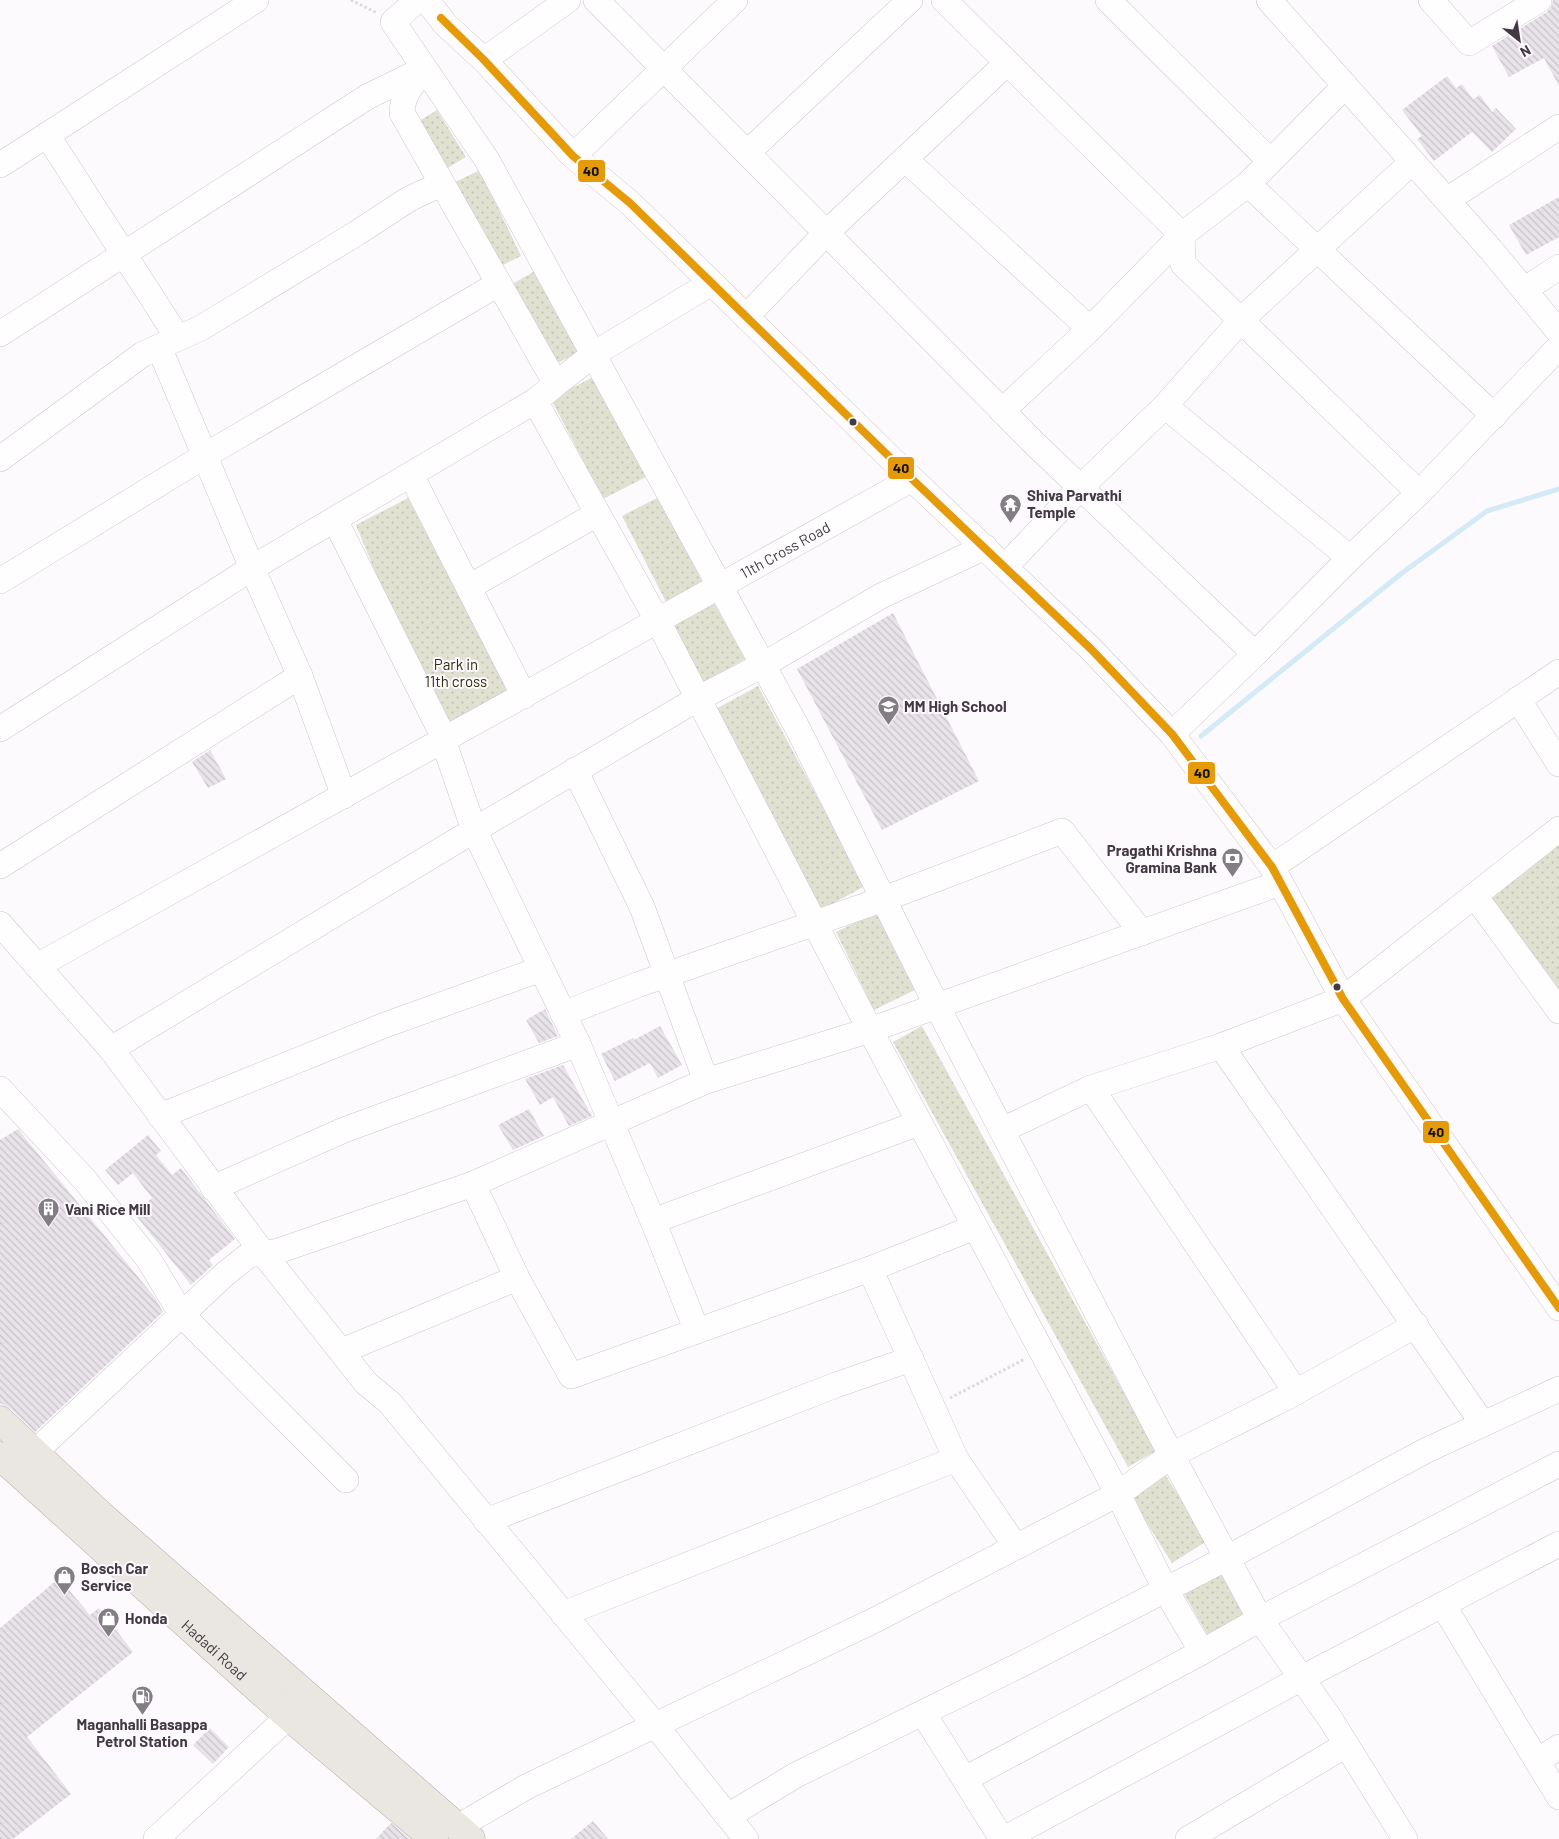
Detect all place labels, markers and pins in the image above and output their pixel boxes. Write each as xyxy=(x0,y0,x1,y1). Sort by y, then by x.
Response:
unlabelled marker xyxy=(848,417,858,427)
place label: Shiva Parvathi Temple xyxy=(1027,486,1122,521)
temple icon: Shiva Parvathi Temple xyxy=(999,492,1023,523)
school or university icon: MM High School xyxy=(876,694,900,725)
place label: MM High School xyxy=(904,697,1007,715)
place label: Pragathi Krishna Gramina Bank xyxy=(1107,841,1217,876)
bank icon: Pragathi Krishna Gramina Bank xyxy=(1221,847,1245,878)
unlabelled marker xyxy=(1332,982,1342,992)
building icon: Vani Rice Mill xyxy=(37,1197,61,1228)
place label: Vani Rice Mill xyxy=(65,1200,150,1218)
place label: Bosch Car Service xyxy=(81,1559,148,1594)
shop icon: Bosch Car Service xyxy=(53,1565,77,1596)
shop icon: Honda xyxy=(97,1606,121,1637)
place label: Honda xyxy=(125,1609,167,1627)
fuel station icon: Maganhalli Basappa Petrol Station xyxy=(130,1684,154,1715)
place label: Maganhalli Basappa Petrol Station xyxy=(77,1715,208,1750)

